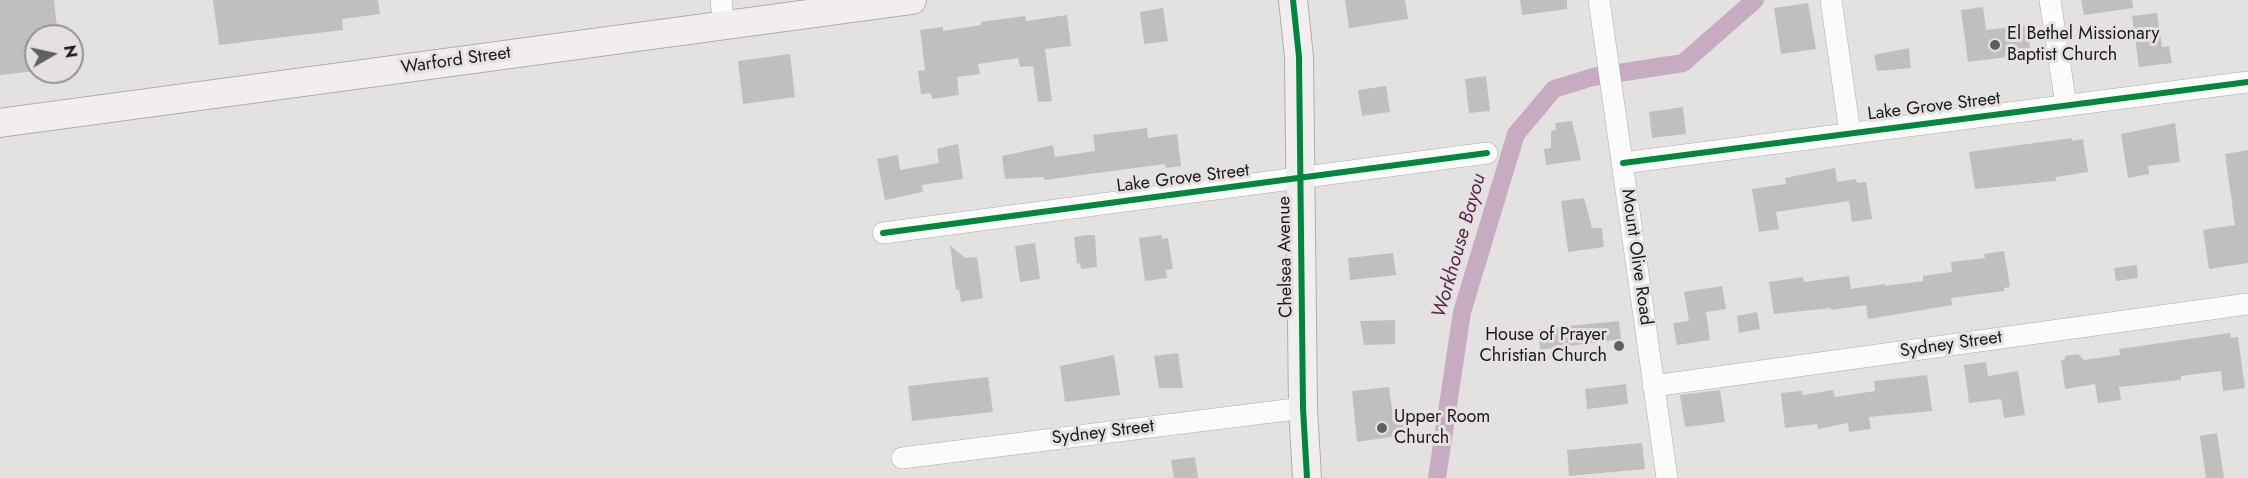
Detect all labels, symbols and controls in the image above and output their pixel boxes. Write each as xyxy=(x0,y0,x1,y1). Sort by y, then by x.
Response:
north arrow xyxy=(24,24,84,84)
place label: El Bethel Missionary Baptist Church xyxy=(2007,24,2159,66)
marker: El Bethel Missionary Baptist Church xyxy=(1988,38,2002,52)
text: N xyxy=(58,43,83,59)
street label: Warford Street xyxy=(400,43,512,79)
street label: Lake Grove Street xyxy=(1866,88,2002,126)
street label: Lake Grove Street xyxy=(1115,160,1251,198)
water label: Workhouse Bayou xyxy=(1428,171,1492,321)
street label: Mount Olive Road xyxy=(1616,188,1656,326)
street label: Chelsea Avenue xyxy=(1274,196,1298,318)
place label: House of Prayer Christian Church xyxy=(1479,325,1607,368)
street label: Sydney Street xyxy=(1899,327,2003,363)
marker: House of Prayer Christian Church xyxy=(1612,339,1626,353)
place label: Upper Room Church xyxy=(1394,407,1490,450)
street label: Sydney Street xyxy=(1051,416,1155,450)
marker: Upper Room Church xyxy=(1375,421,1389,435)

